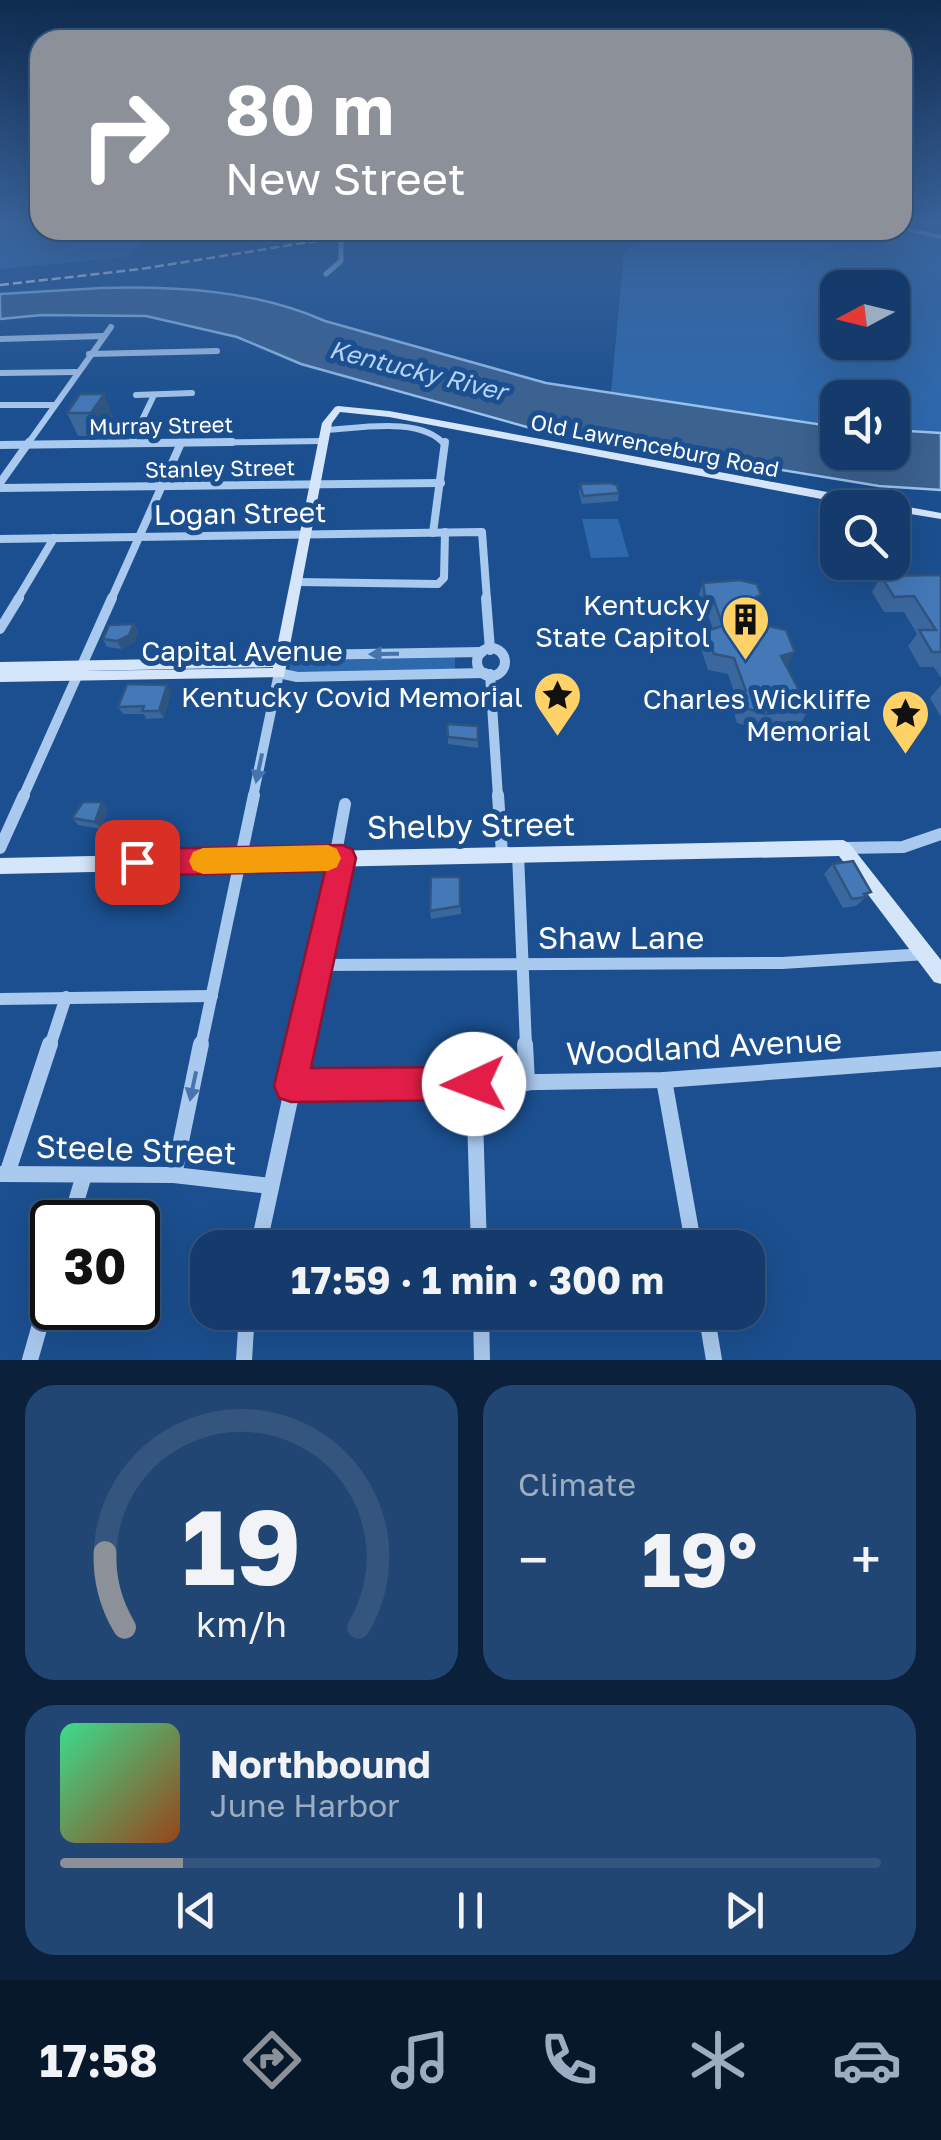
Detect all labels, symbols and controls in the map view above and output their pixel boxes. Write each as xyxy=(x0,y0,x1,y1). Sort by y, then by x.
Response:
text: 80 m xyxy=(225,66,394,150)
icon: right xyxy=(60,70,190,200)
text: New Street xyxy=(225,151,466,205)
north arrow xyxy=(820,270,910,360)
map controls xyxy=(820,270,910,580)
water label: Kentucky River xyxy=(326,333,513,408)
button: sound xyxy=(820,380,910,470)
street label: Old Lawrenceburg Road xyxy=(529,408,781,482)
street label: Murray Street xyxy=(89,410,233,440)
street label: Stanley Street xyxy=(145,453,295,483)
button: search xyxy=(820,490,910,580)
street label: Logan Street xyxy=(153,495,327,531)
place label: Kentucky State Capitol xyxy=(535,588,710,653)
building icon: Kentucky State Capitol xyxy=(719,594,771,662)
street label: Capital Avenue xyxy=(141,634,343,667)
one-way arrow xyxy=(368,646,400,662)
place icon: Kentucky Covid Memorial xyxy=(532,670,584,738)
place label: Kentucky Covid Memorial xyxy=(181,680,523,713)
place label: Charles Wickliffe Memorial xyxy=(643,682,871,747)
place icon: Charles Wickliffe Memorial xyxy=(880,688,932,756)
one-way arrow xyxy=(251,753,267,784)
street label: Shelby Street xyxy=(366,804,576,846)
pin xyxy=(95,820,180,905)
icon: arrive xyxy=(110,835,165,890)
street label: Shaw Lane xyxy=(538,918,704,956)
street label: Woodland Avenue xyxy=(565,1020,843,1072)
position arrow xyxy=(422,1032,526,1136)
one-way arrow xyxy=(185,1071,200,1102)
street label: Steele Street xyxy=(35,1127,237,1171)
speed limit sign: 30 xyxy=(30,1200,160,1330)
text: 17:59 · 1 min · 300 m xyxy=(291,1257,664,1302)
text: Climate xyxy=(518,1465,636,1503)
text: 19 xyxy=(182,1483,301,1608)
text: 19° xyxy=(642,1513,757,1604)
text: − xyxy=(518,1526,548,1592)
text: + xyxy=(851,1526,881,1592)
text: km/h xyxy=(196,1602,287,1645)
text: Northbound xyxy=(210,1741,431,1786)
text: June Harbor xyxy=(210,1786,400,1824)
icon: previous xyxy=(169,1883,224,1938)
icon: pause xyxy=(443,1883,498,1938)
icon: next xyxy=(717,1883,772,1938)
icon: directions xyxy=(237,2025,307,2095)
icon: music xyxy=(385,2025,455,2095)
icon: phone xyxy=(534,2025,604,2095)
icon: climate xyxy=(683,2025,753,2095)
icon: car xyxy=(832,2025,902,2095)
text: 17:58 xyxy=(39,2033,158,2087)

